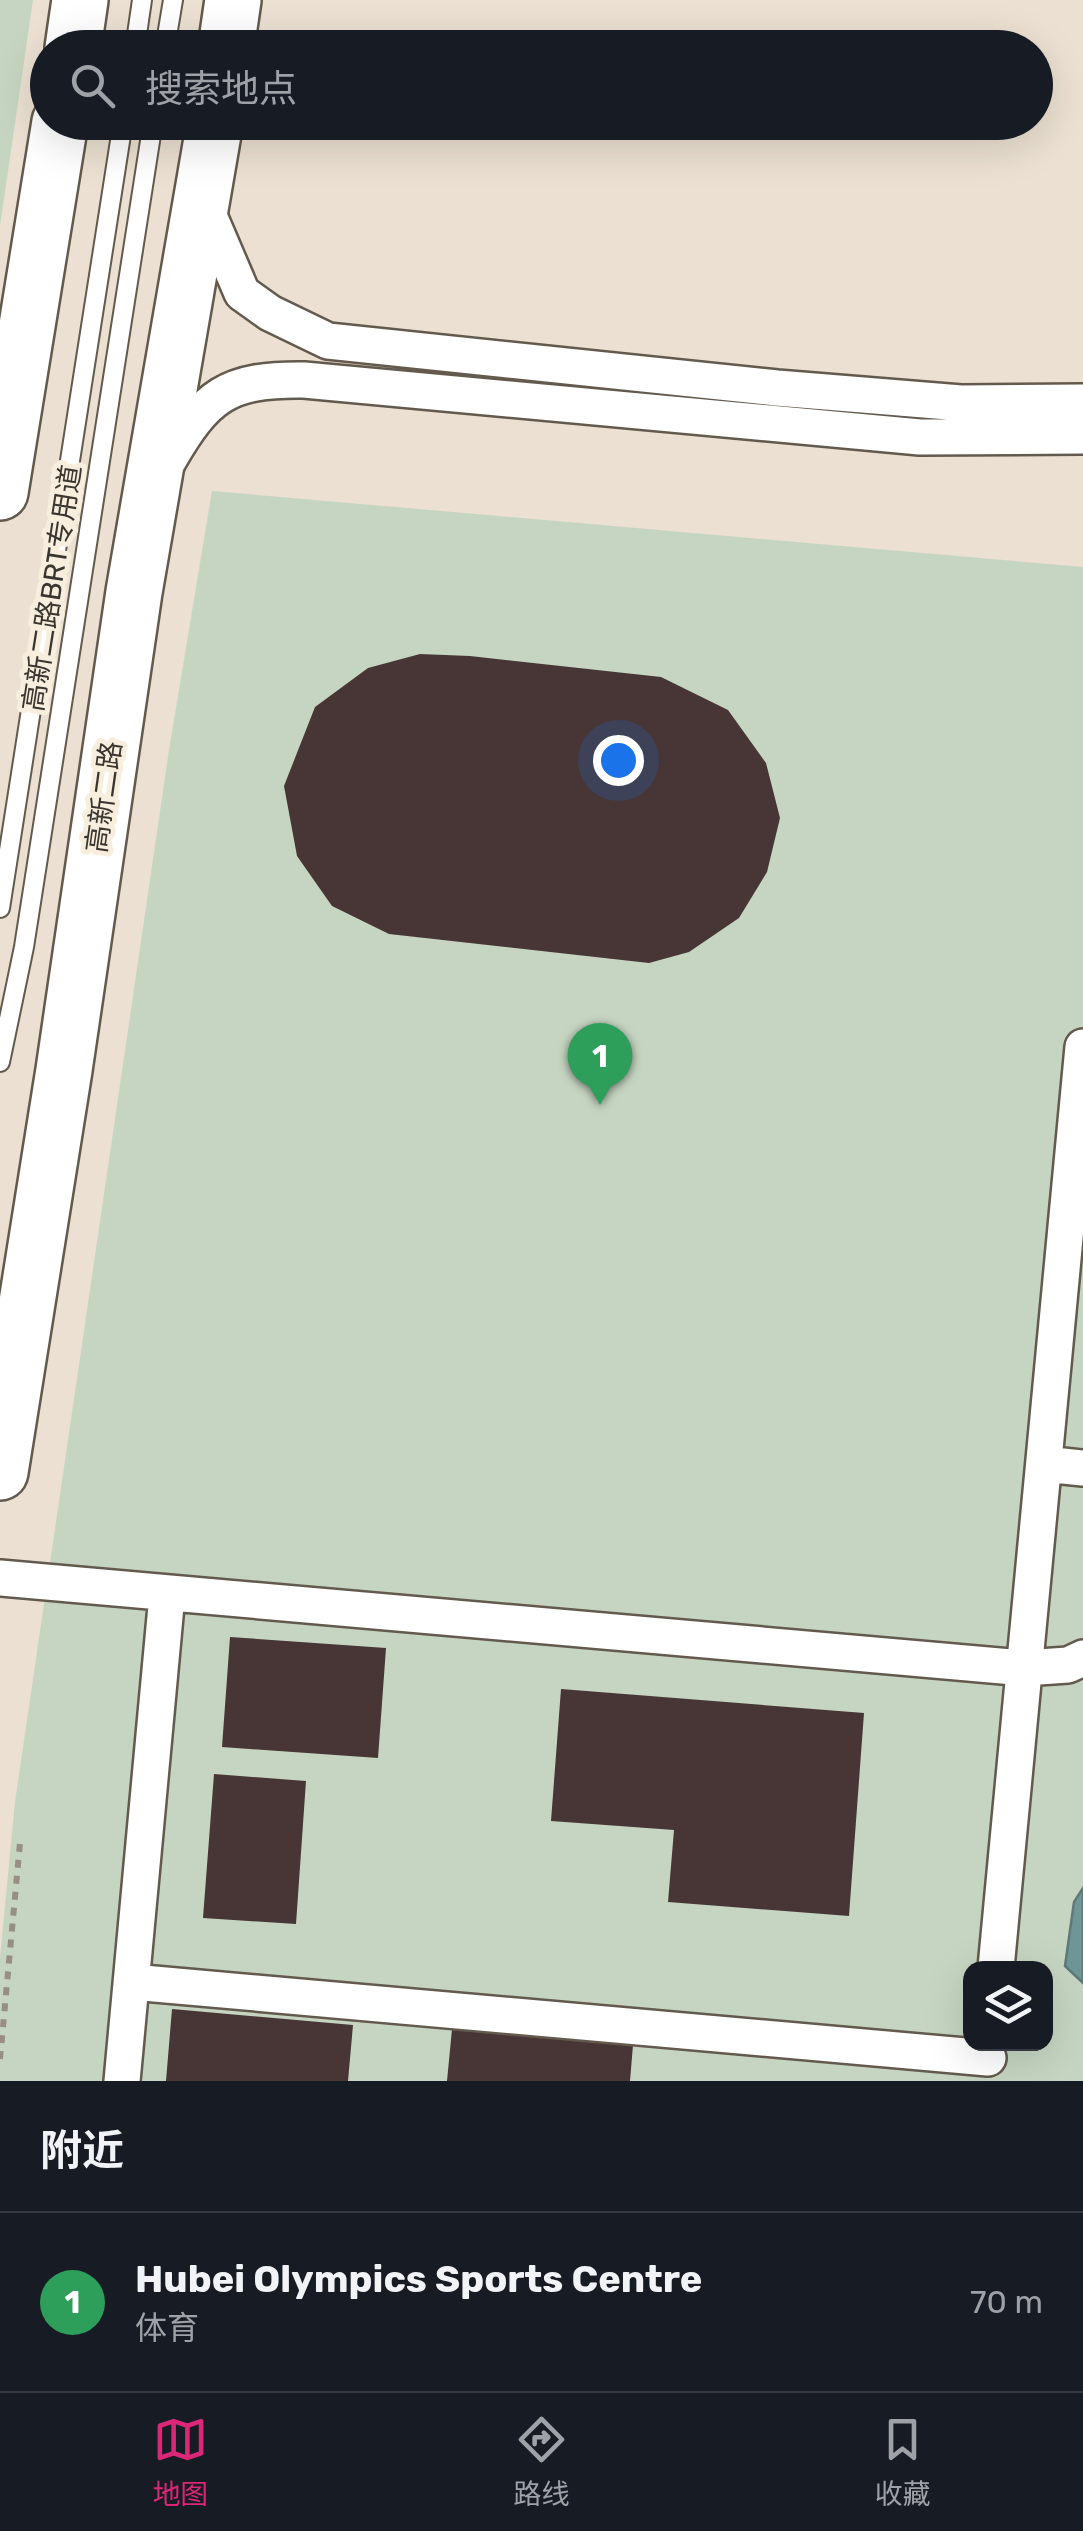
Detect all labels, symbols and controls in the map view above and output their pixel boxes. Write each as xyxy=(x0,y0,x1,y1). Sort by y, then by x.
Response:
search box xyxy=(30,30,1053,140)
icon: search xyxy=(65,58,120,113)
text: 搜索地点 xyxy=(145,66,297,112)
street label: 高新二路BRT专用道 xyxy=(16,462,88,714)
your location xyxy=(593,735,644,786)
street label: 高新二路 xyxy=(80,739,128,855)
pin: 1 xyxy=(568,1022,632,1105)
map controls xyxy=(963,1961,1053,2051)
button: layers xyxy=(963,1961,1053,2051)
text: 附近 xyxy=(40,2126,124,2176)
text: Hubei Olympics Sports Centre xyxy=(135,2256,702,2302)
text: 1 xyxy=(65,2283,80,2321)
text: 70 m xyxy=(970,2283,1043,2321)
text: 体育 xyxy=(135,2309,199,2347)
tab: 地图 xyxy=(152,2412,209,2512)
tab: 路线 xyxy=(513,2412,570,2512)
tab: 收藏 xyxy=(874,2412,931,2512)

